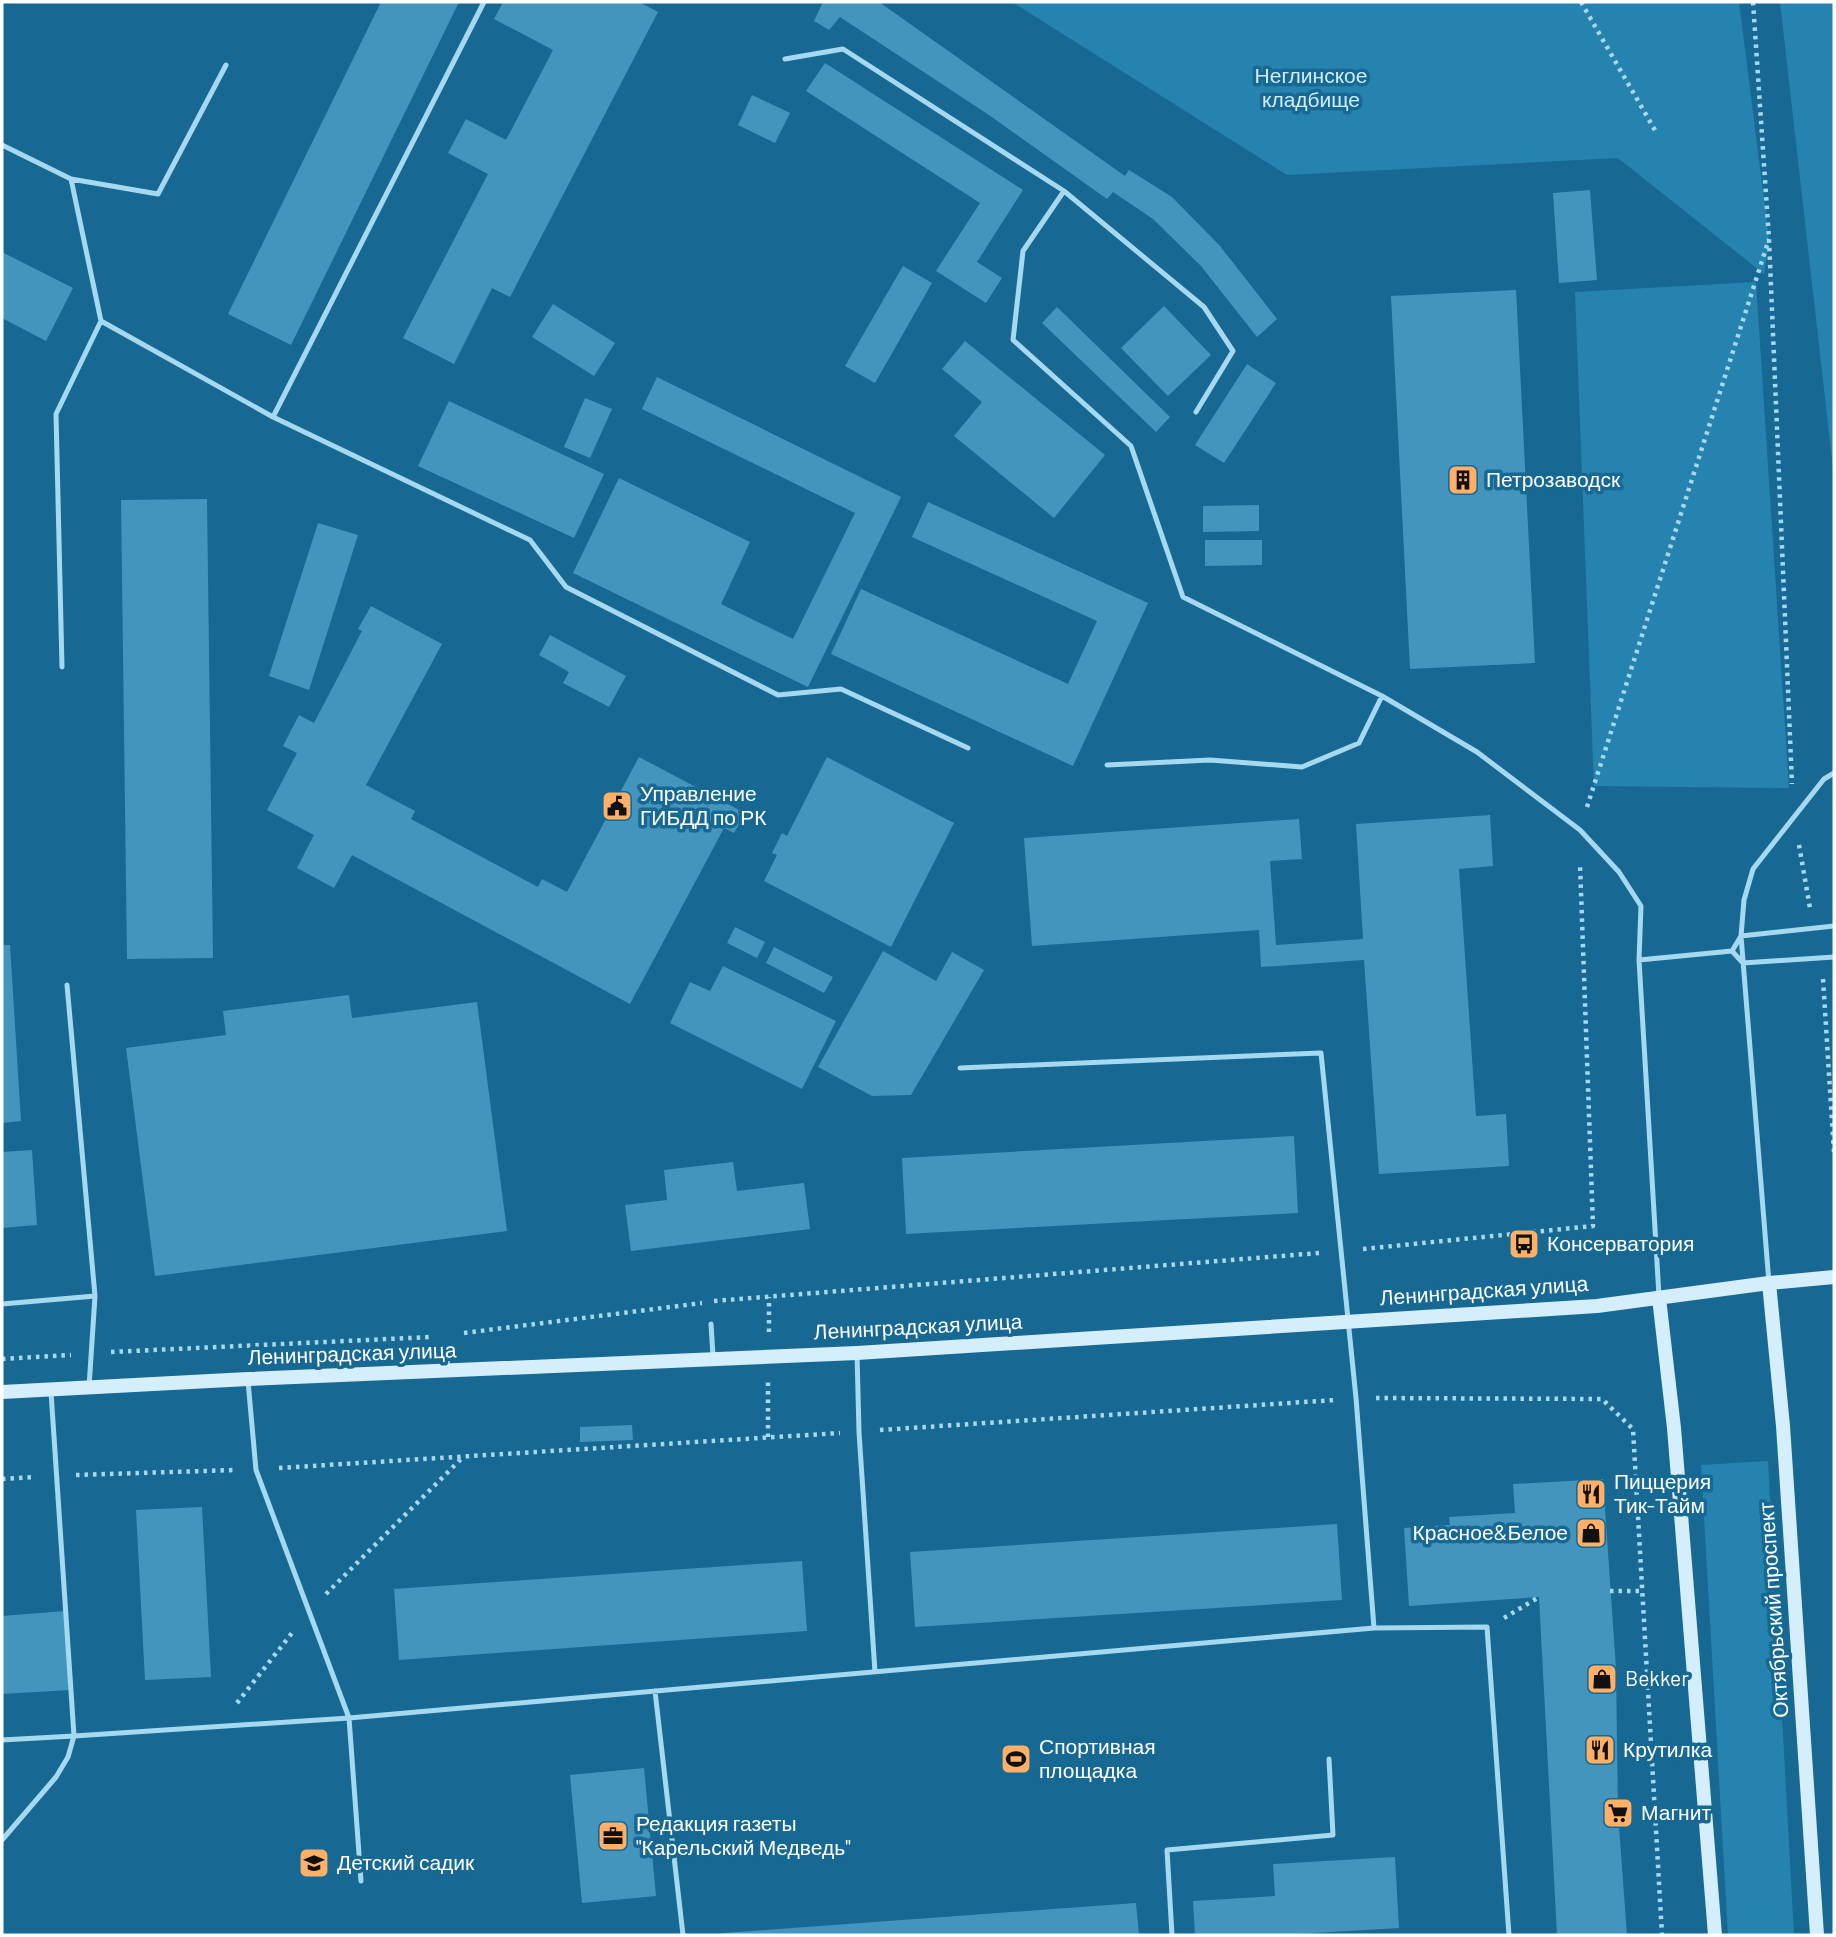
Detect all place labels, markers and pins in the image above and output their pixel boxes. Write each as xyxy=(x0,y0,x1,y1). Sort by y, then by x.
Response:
building icon: Петрозаводск xyxy=(1446,463,1480,497)
place label: Петрозаводск xyxy=(1486,466,1621,491)
place label: Управление ГИБДД по РК xyxy=(640,780,767,829)
public building icon: Управление ГИБДД по РК xyxy=(600,789,634,823)
bus stop icon: Консерватория xyxy=(1507,1227,1541,1261)
place label: Консерватория xyxy=(1547,1230,1694,1255)
place label: Пиццерия Тик-Тайм xyxy=(1614,1468,1711,1517)
restaurant icon: Пиццерия Тик-Тайм xyxy=(1574,1477,1608,1511)
shop icon: Красное&Белое xyxy=(1574,1516,1608,1550)
place label: Красное&Белое xyxy=(1413,1519,1568,1544)
shop icon: Bekker xyxy=(1585,1662,1619,1696)
place label: Bekker xyxy=(1625,1665,1689,1690)
place label: Спортивная площадка xyxy=(1039,1733,1156,1782)
restaurant icon: Крутилка xyxy=(1583,1733,1617,1767)
place label: Крутилка xyxy=(1623,1736,1712,1761)
sports icon: Спортивная площадка xyxy=(999,1742,1033,1776)
supermarket icon: Магнит xyxy=(1601,1796,1635,1830)
place label: Магнит xyxy=(1641,1799,1711,1824)
place label: Редакция газеты "Карельский Медведь" xyxy=(636,1810,851,1859)
office icon: Редакция газеты "Карельский Медведь" xyxy=(596,1819,630,1853)
school or university icon: Детский садик xyxy=(297,1846,331,1880)
place label: Детский садик xyxy=(337,1849,475,1874)

